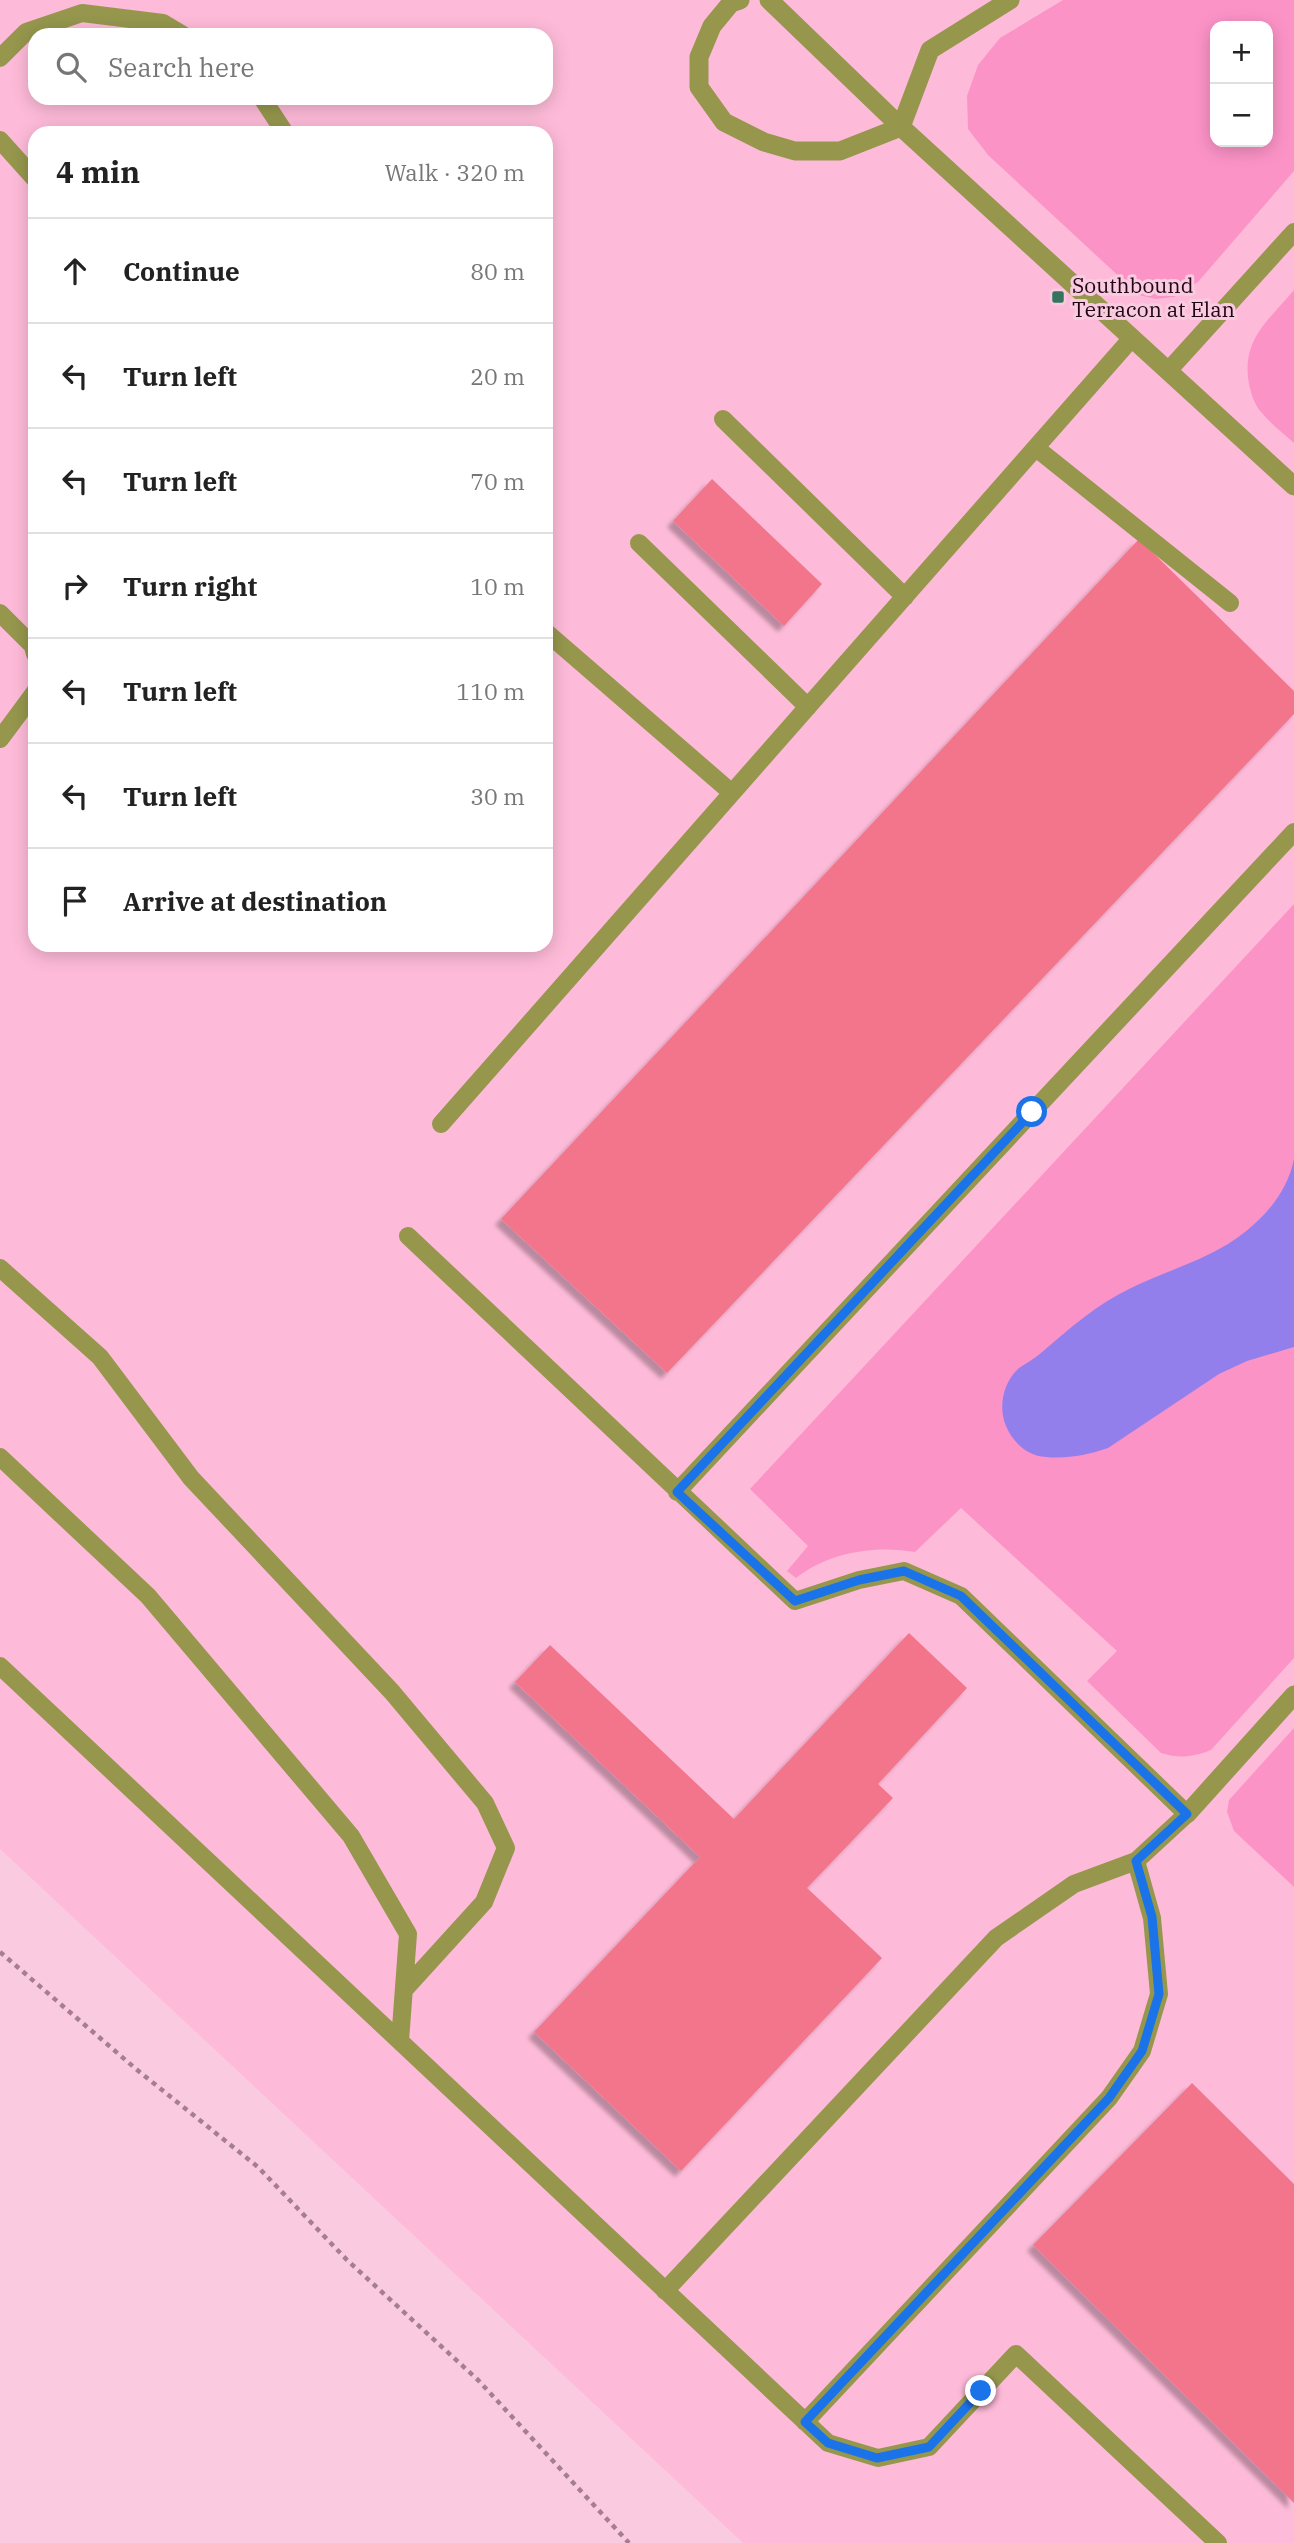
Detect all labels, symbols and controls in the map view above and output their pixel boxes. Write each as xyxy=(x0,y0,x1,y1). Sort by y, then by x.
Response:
map controls xyxy=(1210,21,1273,147)
button: + xyxy=(1210,21,1273,84)
search box xyxy=(28,28,553,105)
icon: search xyxy=(52,48,90,86)
text: Search here xyxy=(108,50,254,84)
button: − xyxy=(1210,84,1273,147)
text: 4 min xyxy=(56,152,140,191)
text: Walk · 320 m xyxy=(384,157,525,187)
icon: ahead xyxy=(56,252,94,290)
text: Continue xyxy=(123,254,240,288)
text: 80 m xyxy=(470,256,525,286)
place label: Southbound Terracon at Elan xyxy=(1072,271,1235,323)
marker: Southbound Terracon at Elan xyxy=(1050,289,1066,305)
icon: left xyxy=(56,357,94,395)
text: Turn left xyxy=(123,359,237,393)
text: 20 m xyxy=(470,361,525,391)
icon: left xyxy=(56,462,94,500)
text: Turn left xyxy=(123,464,237,498)
text: 70 m xyxy=(470,466,525,496)
icon: right xyxy=(56,567,94,605)
text: Turn right xyxy=(123,569,257,603)
text: 10 m xyxy=(470,571,525,601)
icon: left xyxy=(56,672,94,710)
text: Turn left xyxy=(123,674,237,708)
text: 110 m xyxy=(456,676,525,706)
icon: left xyxy=(56,777,94,815)
text: Turn left xyxy=(123,779,237,813)
text: 30 m xyxy=(470,781,525,811)
icon: arrive xyxy=(56,882,94,920)
text: Arrive at destination xyxy=(123,884,387,918)
route start xyxy=(1016,1096,1047,1127)
route end xyxy=(965,2375,996,2406)

